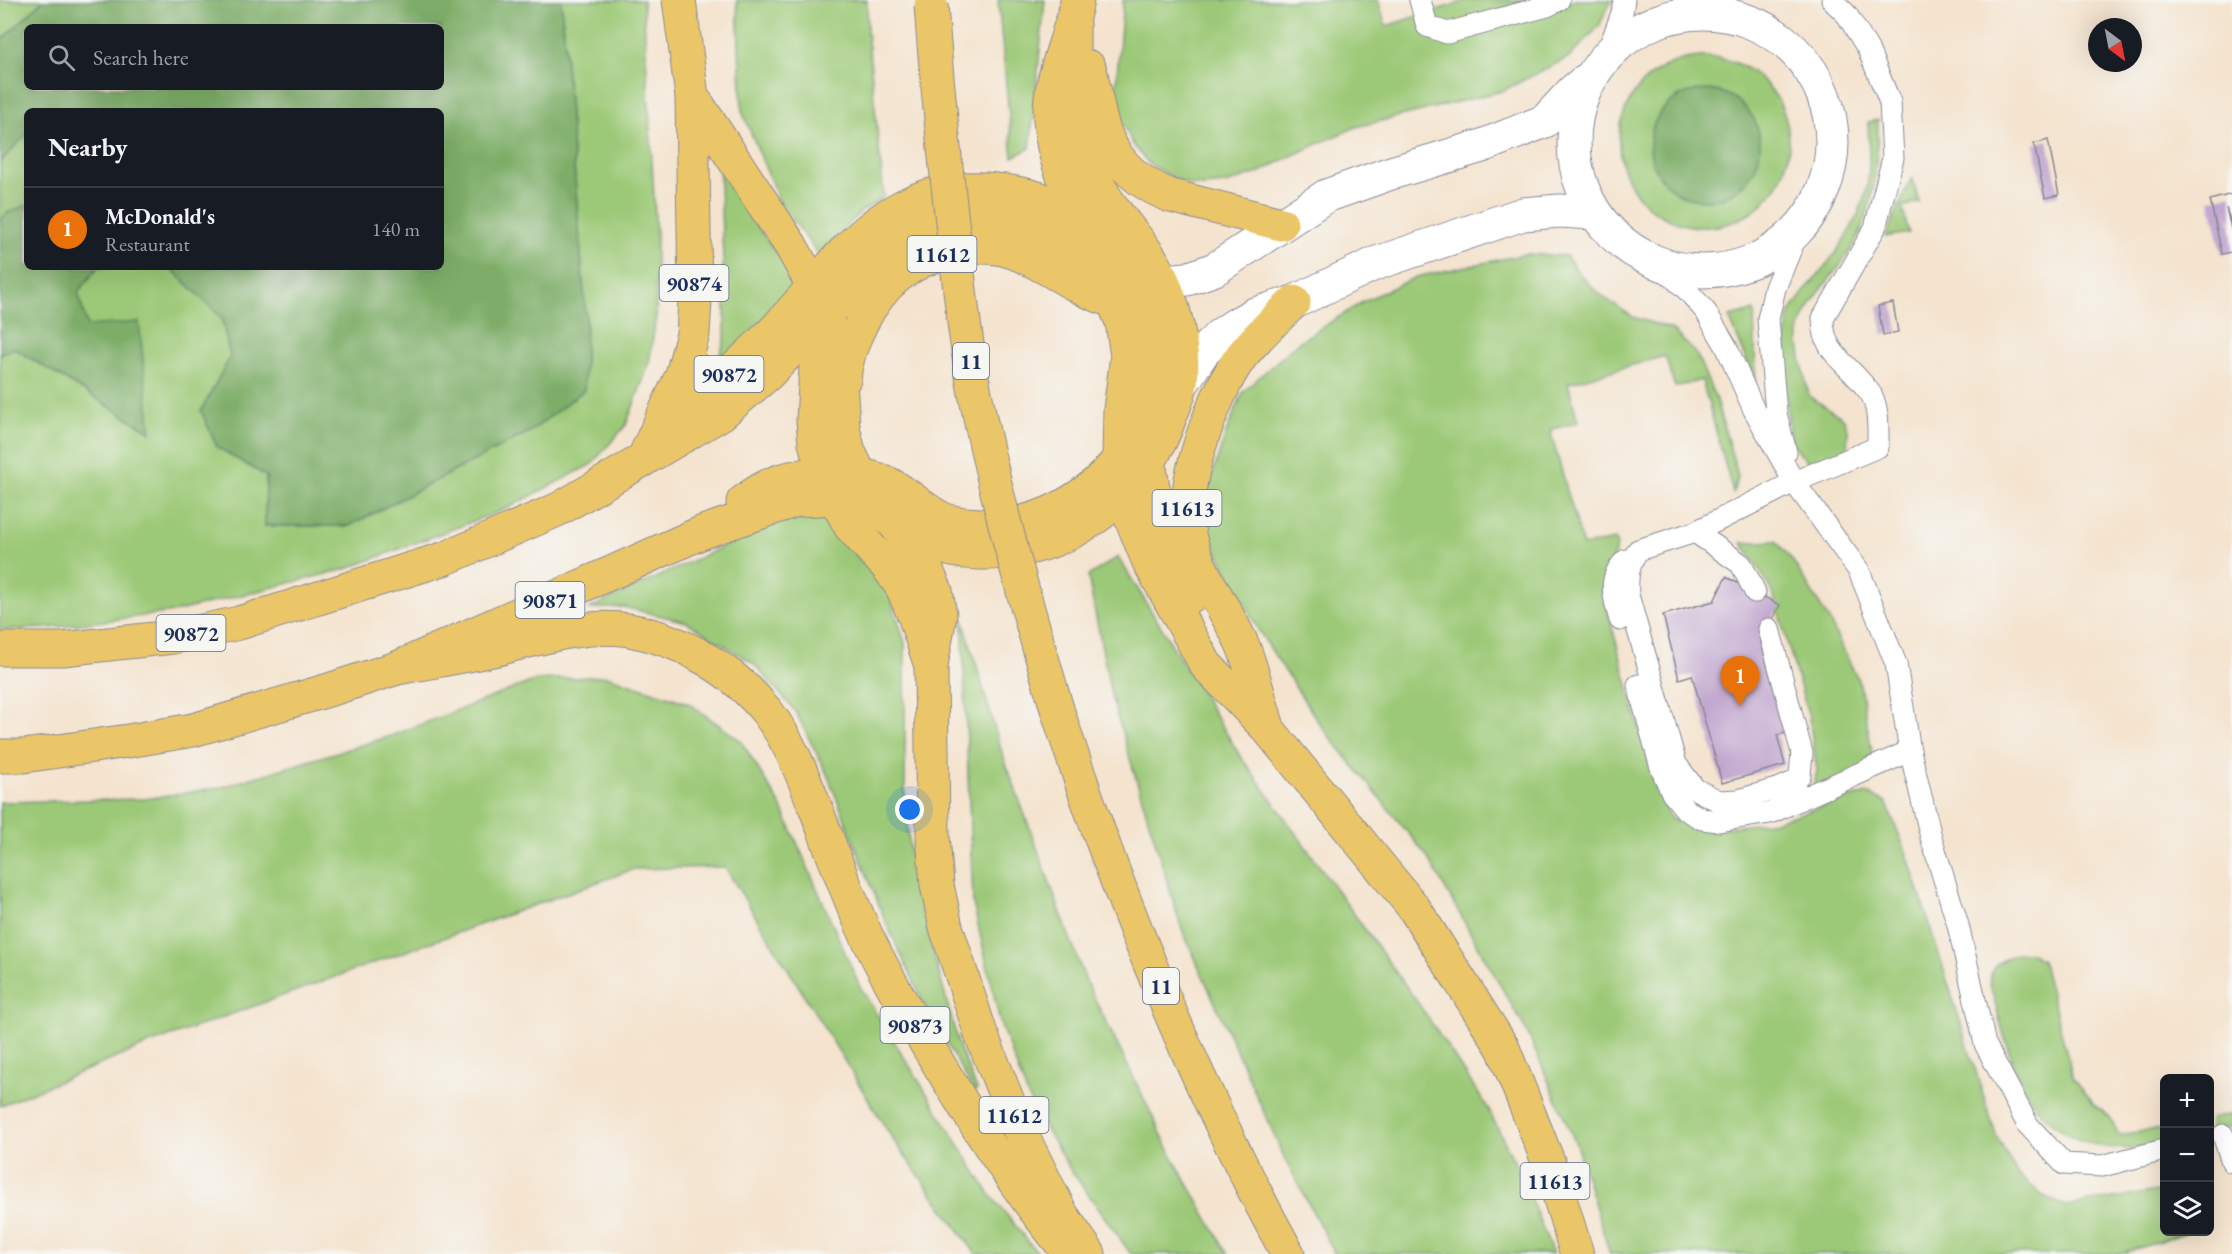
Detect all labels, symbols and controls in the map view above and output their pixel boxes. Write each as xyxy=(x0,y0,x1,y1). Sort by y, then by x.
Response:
north arrow xyxy=(2088,18,2142,72)
search box xyxy=(24,24,444,90)
icon: search xyxy=(45,41,78,74)
text: Search here xyxy=(93,43,188,72)
text: Nearby xyxy=(48,130,128,164)
text: McDonald's xyxy=(105,202,215,231)
text: 1 xyxy=(62,216,73,242)
text: 140 m xyxy=(372,216,420,242)
text: Restaurant xyxy=(105,231,190,257)
road number: 11612 xyxy=(908,236,976,272)
road number: 90874 xyxy=(660,265,728,301)
road number: 11 xyxy=(953,343,989,379)
road number: 90872 xyxy=(694,356,764,392)
road number: 11613 xyxy=(1152,490,1222,526)
road number: 90871 xyxy=(516,582,584,618)
road number: 90872 xyxy=(156,615,225,651)
pin: 1 xyxy=(1720,656,1760,706)
your location xyxy=(895,795,924,824)
road number: 11 xyxy=(1143,968,1179,1004)
road number: 90873 xyxy=(880,1007,950,1043)
map controls xyxy=(2160,1074,2214,1236)
button: + xyxy=(2160,1074,2214,1128)
road number: 11612 xyxy=(980,1097,1048,1133)
button: − xyxy=(2160,1128,2214,1182)
road number: 11613 xyxy=(1520,1163,1590,1199)
button: layers xyxy=(2160,1182,2214,1236)

